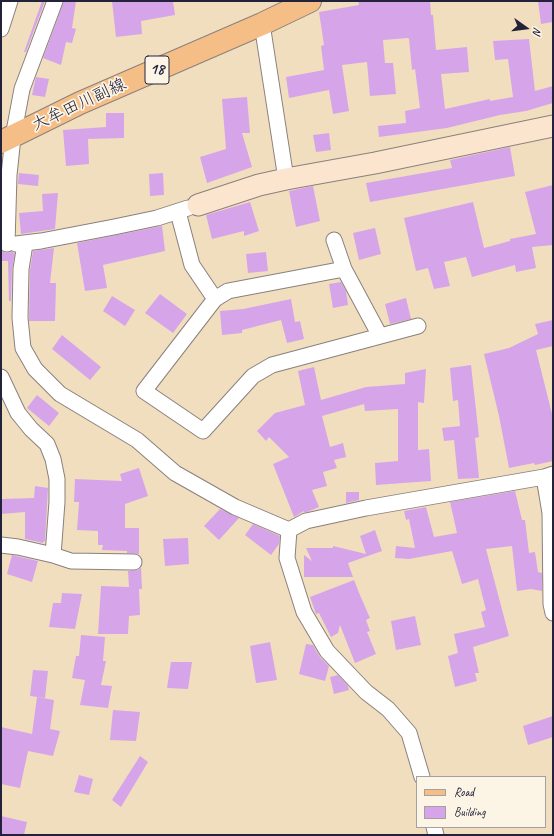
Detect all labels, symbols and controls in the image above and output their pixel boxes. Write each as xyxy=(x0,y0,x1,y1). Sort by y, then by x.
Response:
north arrow xyxy=(506,8,546,48)
text: N xyxy=(530,26,545,36)
road number: 18 xyxy=(145,56,169,84)
street label: 大牟田川副線 xyxy=(28,74,130,136)
legend xyxy=(416,776,546,828)
text: Road xyxy=(454,784,474,800)
text: Building xyxy=(454,804,486,820)

